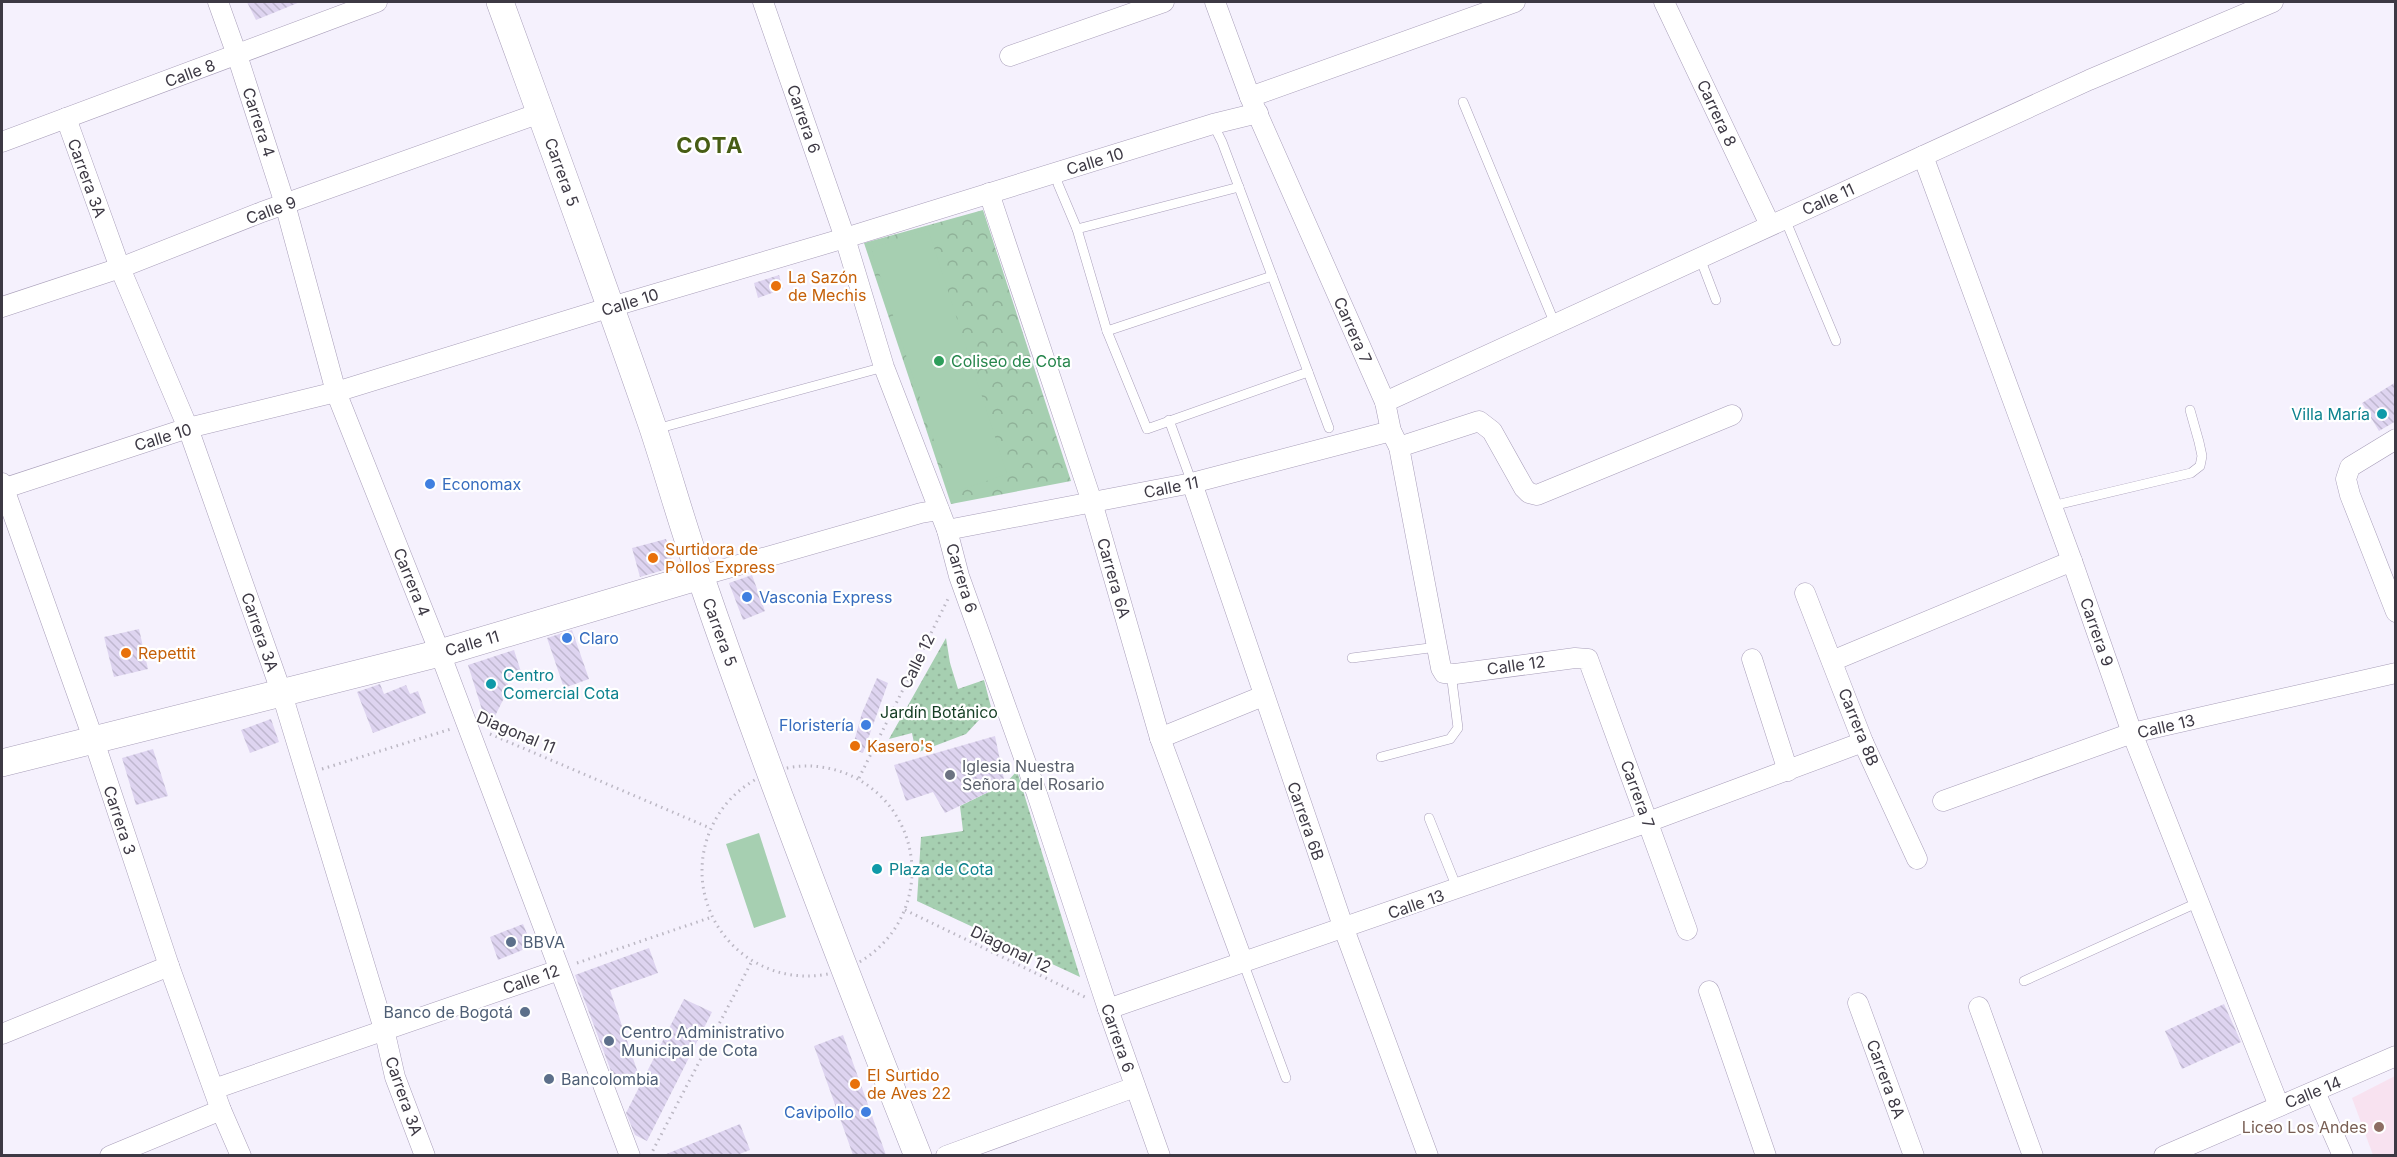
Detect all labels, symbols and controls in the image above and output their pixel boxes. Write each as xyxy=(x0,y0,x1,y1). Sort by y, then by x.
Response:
street label: Calle 8 xyxy=(162,55,218,91)
street label: Carrera 8 xyxy=(1693,76,1741,150)
street label: Carrera 6 xyxy=(783,82,825,156)
street label: Carrera 4 xyxy=(238,85,280,159)
district label: COTA xyxy=(676,132,744,158)
street label: Carrera 5 xyxy=(540,135,584,209)
street label: Carrera 3A xyxy=(64,136,110,220)
street label: Calle 10 xyxy=(1064,143,1126,179)
street label: Calle 11 xyxy=(1799,179,1857,219)
street label: Calle 9 xyxy=(243,192,299,228)
place label: La Sazón de Mechis xyxy=(788,267,866,305)
marker: La Sazón de Mechis xyxy=(769,279,783,293)
street label: Calle 10 xyxy=(599,284,661,320)
street label: Carrera 7 xyxy=(1330,294,1376,366)
place label: Coliseo de Cota xyxy=(951,351,1071,371)
marker: Coliseo de Cota xyxy=(932,354,946,368)
place label: Villa María xyxy=(2291,404,2370,424)
marker: Villa María xyxy=(2375,407,2389,421)
street label: Calle 10 xyxy=(132,419,194,455)
street label: Calle 11 xyxy=(1142,472,1200,502)
place label: Economax xyxy=(442,474,521,494)
marker: Economax xyxy=(423,477,437,491)
street label: Carrera 6A xyxy=(1093,536,1135,620)
place label: Surtidora de Pollos Express xyxy=(665,539,775,577)
street label: Carrera 6 xyxy=(942,541,982,615)
street label: Carrera 4 xyxy=(389,545,435,619)
marker: Surtidora de Pollos Express xyxy=(646,551,660,565)
place label: Vasconia Express xyxy=(759,587,892,607)
street label: Carrera 3A xyxy=(237,590,283,674)
marker: Vasconia Express xyxy=(740,590,754,604)
street label: Carrera 5 xyxy=(698,595,742,669)
street label: Carrera 9 xyxy=(2076,595,2118,669)
street label: Calle 11 xyxy=(443,626,501,660)
place label: Claro xyxy=(579,628,619,648)
street label: Calle 12 xyxy=(895,630,939,692)
marker: Claro xyxy=(560,631,574,645)
place label: Repettit xyxy=(138,643,196,663)
marker: Repettit xyxy=(119,646,133,660)
street label: Calle 12 xyxy=(1486,651,1546,679)
place label: Centro Comercial Cota xyxy=(503,665,619,703)
marker: Centro Comercial Cota xyxy=(484,677,498,691)
street label: Carrera 8B xyxy=(1834,685,1884,769)
park label: Jardín Botánico xyxy=(880,702,998,722)
street label: Diagonal 11 xyxy=(474,706,558,758)
street label: Calle 13 xyxy=(2135,710,2197,742)
place label: Floristería xyxy=(779,715,854,735)
marker: Floristería xyxy=(859,718,873,732)
place label: Kasero's xyxy=(867,736,933,756)
marker: Kasero's xyxy=(848,739,862,753)
place label: Iglesia Nuestra Señora del Rosario xyxy=(962,756,1104,794)
street label: Carrera 7 xyxy=(1617,757,1659,831)
marker: Iglesia Nuestra Señora del Rosario xyxy=(943,768,957,782)
street label: Carrera 6B xyxy=(1283,779,1329,863)
street label: Carrera 3 xyxy=(99,783,141,857)
place label: Plaza de Cota xyxy=(889,859,994,879)
marker: Plaza de Cota xyxy=(870,862,884,876)
street label: Calle 13 xyxy=(1385,885,1447,923)
street label: Diagonal 12 xyxy=(968,921,1054,977)
place label: BBVA xyxy=(523,932,565,952)
marker: BBVA xyxy=(504,935,518,949)
street label: Calle 12 xyxy=(500,960,562,998)
street label: Carrera 6 xyxy=(1097,1001,1139,1075)
place label: Banco de Bogotá xyxy=(383,1002,513,1022)
marker: Banco de Bogotá xyxy=(518,1005,532,1019)
place label: Centro Administrativo Municipal de Cota xyxy=(621,1022,785,1060)
marker: Centro Administrativo Municipal de Cota xyxy=(602,1034,616,1048)
street label: Carrera 8A xyxy=(1862,1037,1910,1121)
street label: Carrera 3A xyxy=(381,1054,427,1138)
place label: El Surtido de Aves 22 xyxy=(867,1065,951,1103)
place label: Bancolombia xyxy=(561,1069,659,1089)
marker: Bancolombia xyxy=(542,1072,556,1086)
street label: Calle 14 xyxy=(2282,1072,2344,1112)
marker: El Surtido de Aves 22 xyxy=(848,1077,862,1091)
place label: Cavipollo xyxy=(784,1102,854,1122)
marker: Cavipollo xyxy=(859,1105,873,1119)
place label: Liceo Los Andes xyxy=(2242,1117,2367,1137)
marker: Liceo Los Andes xyxy=(2372,1120,2386,1134)

